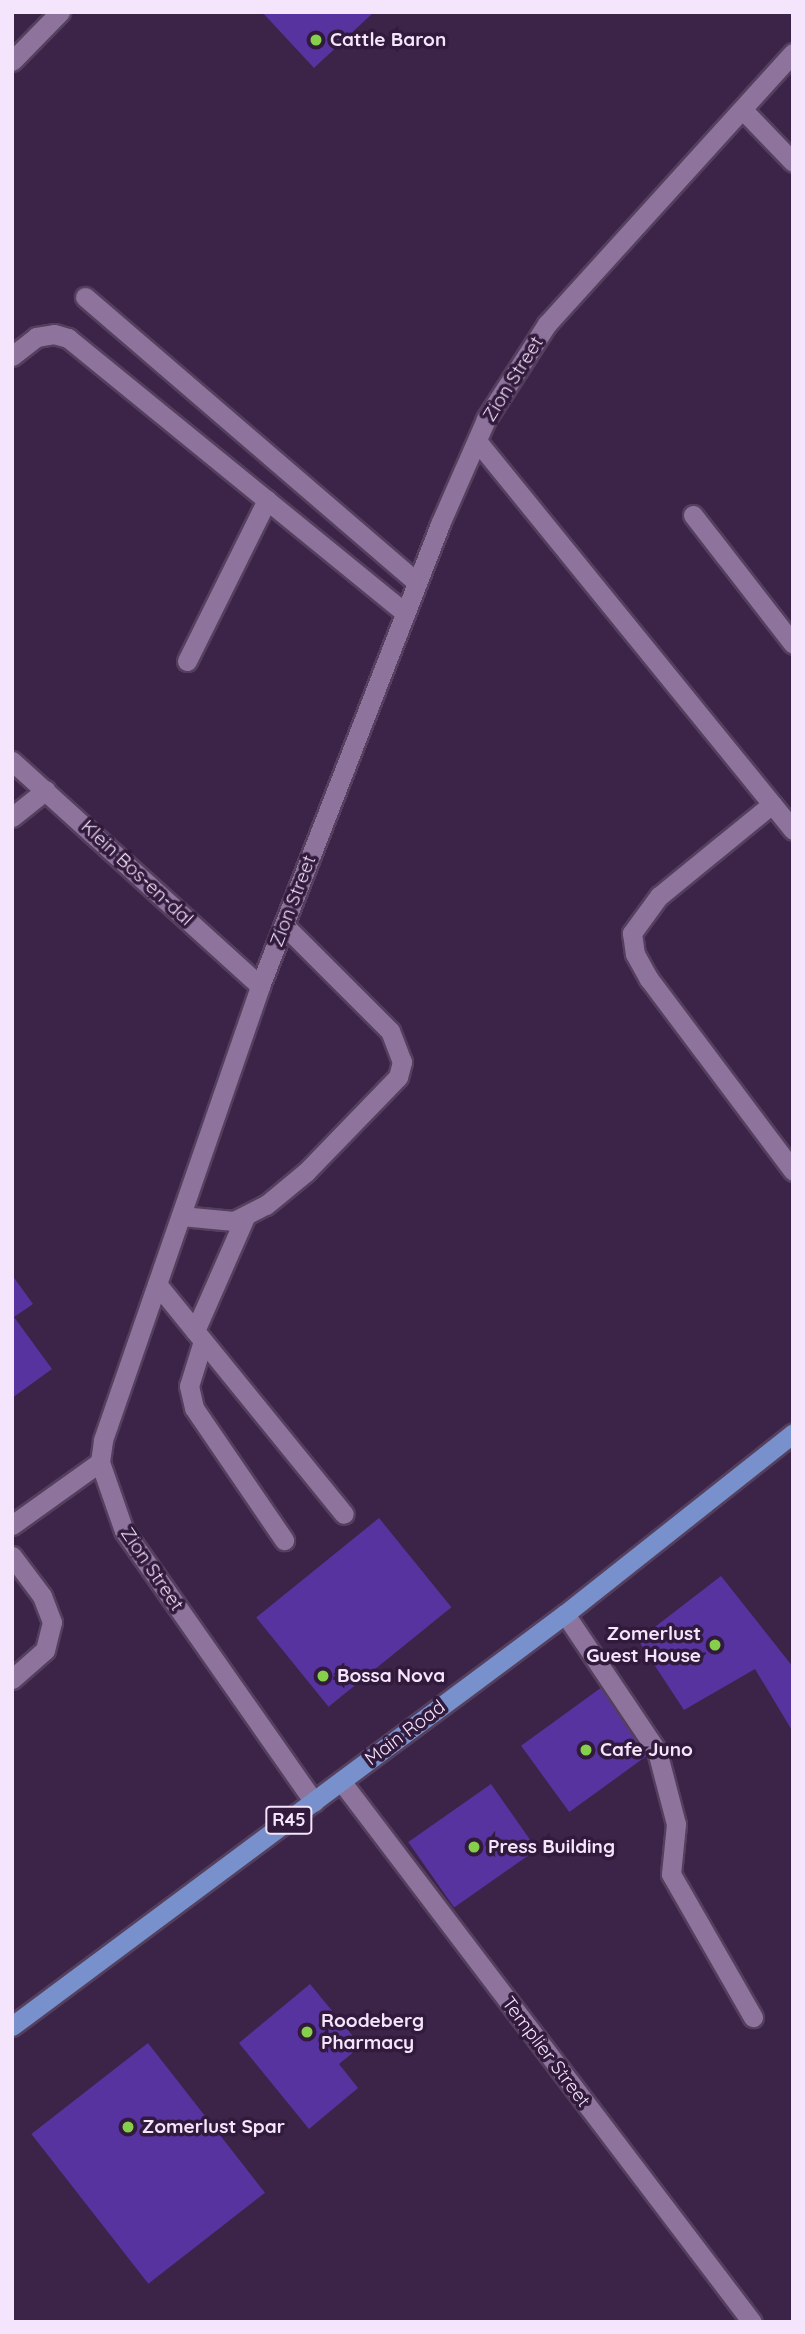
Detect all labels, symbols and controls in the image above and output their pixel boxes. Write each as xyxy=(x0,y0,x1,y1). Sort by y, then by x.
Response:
place label: Cattle Baron xyxy=(330,29,446,51)
marker: Cattle Baron xyxy=(308,32,324,48)
street label: Zion Street xyxy=(478,332,548,426)
street label: Klein Bos-en-dal xyxy=(76,815,198,931)
street label: Zion Street xyxy=(265,852,321,950)
street label: Zion Street xyxy=(116,1523,188,1615)
place label: Zomerlust Guest House xyxy=(586,1623,701,1667)
marker: Zomerlust Guest House xyxy=(707,1637,723,1653)
place label: Bossa Nova xyxy=(337,1665,445,1687)
marker: Bossa Nova xyxy=(315,1668,331,1684)
street label: Main Road xyxy=(360,1695,450,1771)
place label: Cafe Juno xyxy=(600,1739,693,1761)
marker: Cafe Juno xyxy=(578,1742,594,1758)
road number: R45 xyxy=(264,1806,314,1834)
place label: Press Building xyxy=(488,1836,615,1858)
marker: Press Building xyxy=(466,1839,482,1855)
street label: Templier Street xyxy=(497,1992,595,2112)
place label: Roodeberg Pharmacy xyxy=(321,2010,424,2054)
marker: Roodeberg Pharmacy xyxy=(299,2024,315,2040)
place label: Zomerlust Spar xyxy=(142,2116,285,2138)
marker: Zomerlust Spar xyxy=(120,2119,136,2135)

